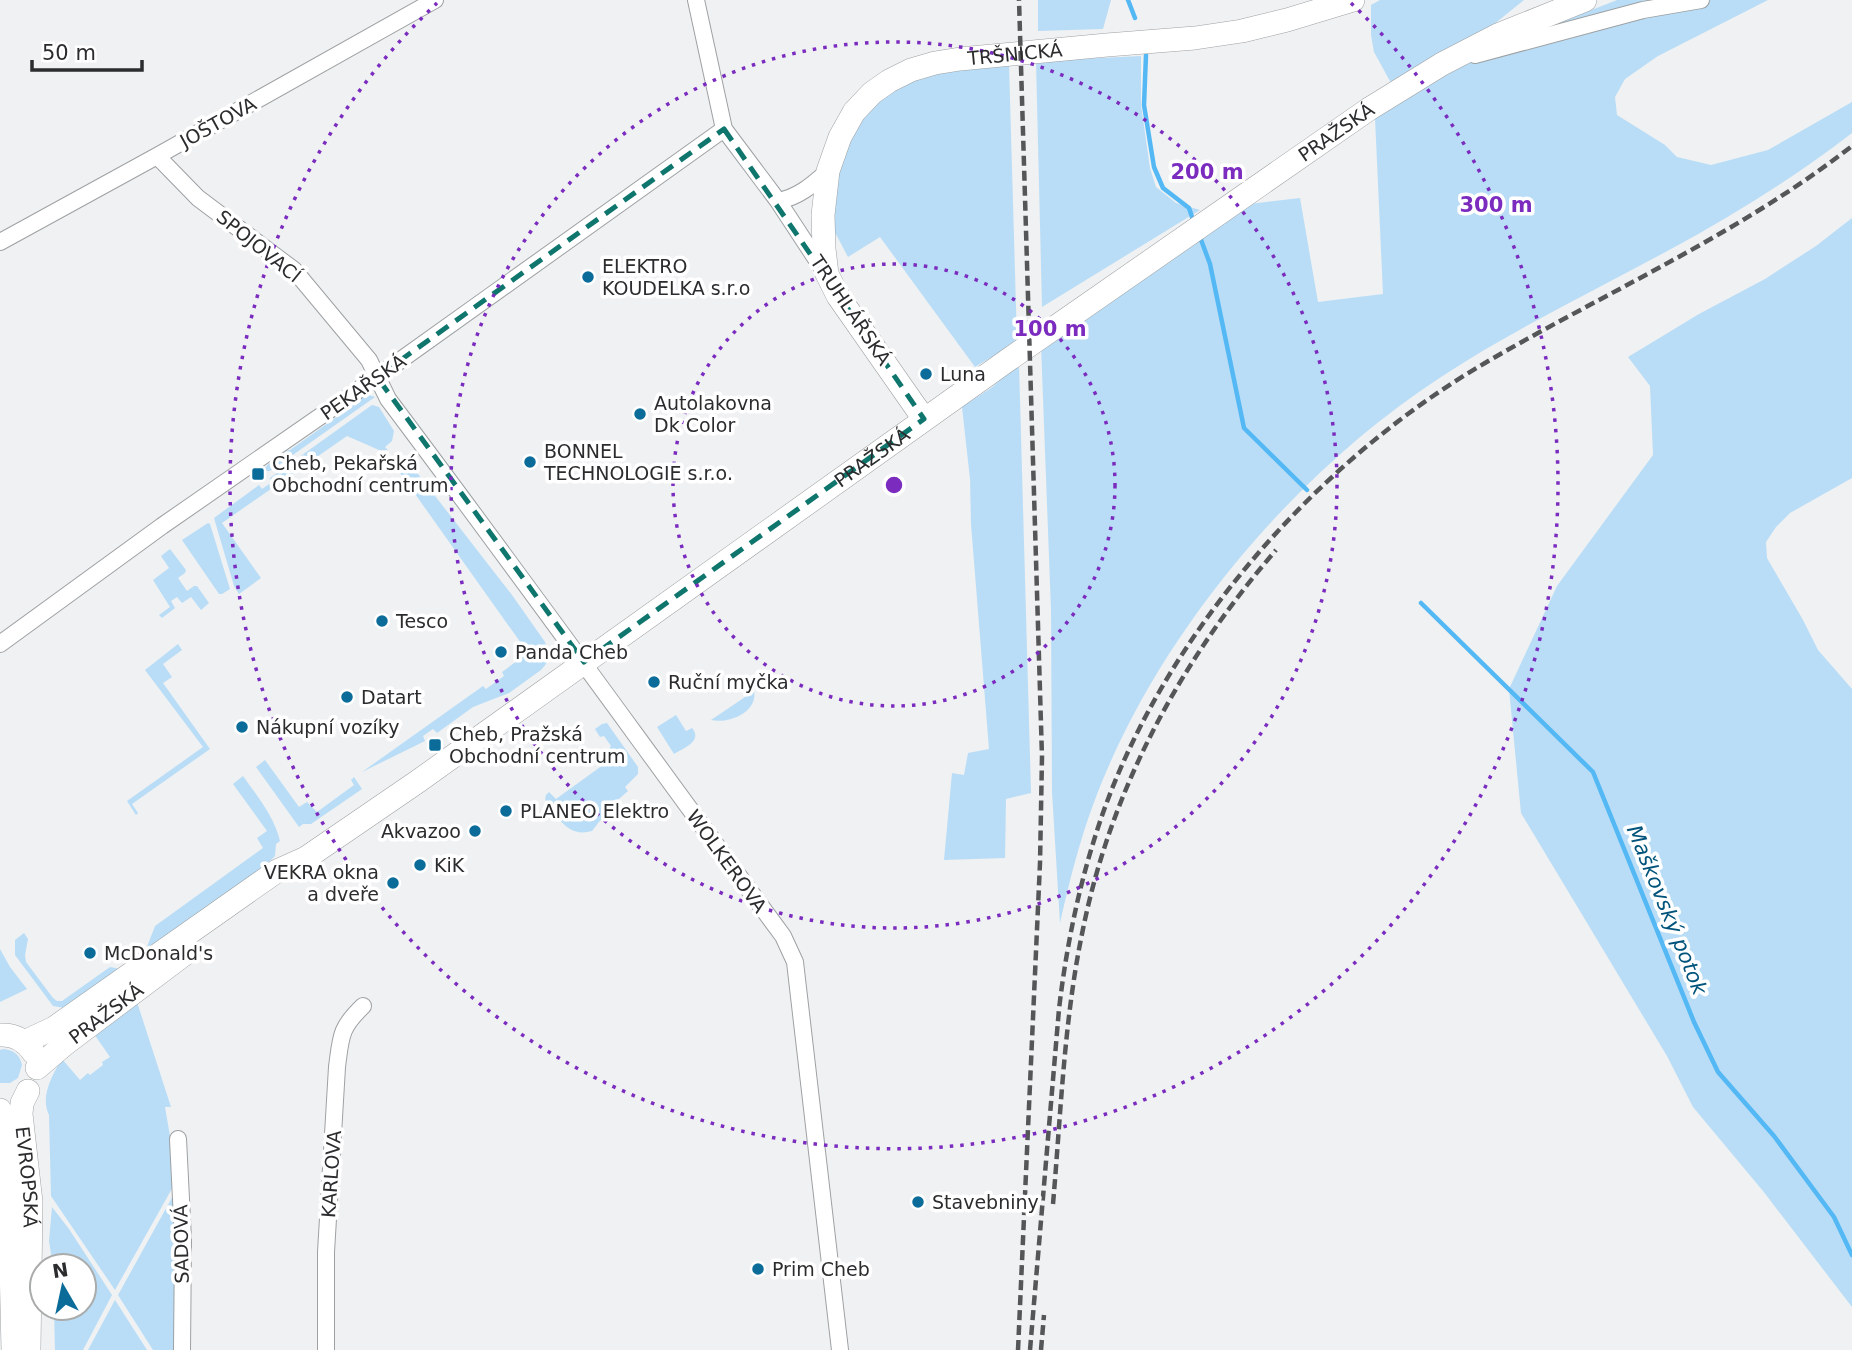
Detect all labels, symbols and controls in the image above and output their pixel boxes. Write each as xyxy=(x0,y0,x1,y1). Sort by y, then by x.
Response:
scale bar xyxy=(32,28,142,72)
street label: TRŠNICKÁ xyxy=(966,38,1063,69)
text: 50 m xyxy=(42,41,96,65)
street label: JOŠTOVA xyxy=(175,91,260,152)
street label: PRAŽSKÁ xyxy=(1294,98,1378,166)
text: 200 m xyxy=(1170,160,1244,184)
text: 300 m xyxy=(1459,193,1533,217)
street label: SPOJOVACÍ xyxy=(212,205,306,287)
street label: TRUHLÁŘSKÁ xyxy=(806,250,896,369)
place label: ELEKTRO KOUDELKA s.r.o xyxy=(602,255,750,299)
marker: ELEKTRO KOUDELKA s.r.o xyxy=(580,269,596,285)
text: 100 m xyxy=(1013,317,1087,341)
street label: PEKAŘSKÁ xyxy=(316,350,410,424)
place label: Luna xyxy=(940,363,986,385)
marker: Luna xyxy=(918,366,934,382)
place label: Autolakovna Dk Color xyxy=(654,392,772,436)
marker: Autolakovna Dk Color xyxy=(632,406,648,422)
street label: PRAŽSKÁ xyxy=(830,423,914,492)
place label: BONNEL TECHNOLOGIE s.r.o. xyxy=(543,440,733,484)
place label: Cheb, Pekařská Obchodní centrum xyxy=(272,452,449,496)
marker: BONNEL TECHNOLOGIE s.r.o. xyxy=(522,454,538,470)
marker: Cheb, Pekařská Obchodní centrum xyxy=(250,466,266,482)
centre of rings xyxy=(882,473,906,497)
place label: Tesco xyxy=(395,610,448,632)
marker: Tesco xyxy=(374,613,390,629)
place label: Panda Cheb xyxy=(515,641,628,663)
marker: Panda Cheb xyxy=(493,644,509,660)
place label: Ruční myčka xyxy=(668,671,789,693)
marker: Ruční myčka xyxy=(646,674,662,690)
place label: Datart xyxy=(361,686,422,708)
marker: Datart xyxy=(339,689,355,705)
place label: Nákupní vozíky xyxy=(256,716,399,738)
marker: Nákupní vozíky xyxy=(234,719,250,735)
place label: Cheb, Pražská Obchodní centrum xyxy=(449,723,626,767)
marker: Cheb, Pražská Obchodní centrum xyxy=(427,737,443,753)
place label: PLANEO Elektro xyxy=(520,800,669,822)
marker: PLANEO Elektro xyxy=(498,803,514,819)
street label: WOLKEROVA xyxy=(682,805,772,917)
place label: Akvazoo xyxy=(381,820,461,842)
water label: Maškovský potok xyxy=(1622,822,1712,999)
marker: Akvazoo xyxy=(467,823,483,839)
place label: KiK xyxy=(434,854,465,876)
marker: KiK xyxy=(412,857,428,873)
place label: VEKRA okna a dveře xyxy=(264,861,379,905)
marker: VEKRA okna a dveře xyxy=(385,875,401,891)
place label: McDonald's xyxy=(104,942,213,964)
marker: McDonald's xyxy=(82,945,98,961)
street label: PRAŽSKÁ xyxy=(64,978,147,1048)
street label: EVROPSKÁ xyxy=(11,1125,42,1228)
street label: KARLOVA xyxy=(317,1130,345,1218)
place label: Stavebniny xyxy=(932,1191,1039,1213)
marker: Stavebniny xyxy=(910,1194,926,1210)
street label: SADOVÁ xyxy=(169,1204,193,1284)
north arrow xyxy=(28,1252,98,1322)
text: N xyxy=(51,1258,70,1282)
place label: Prim Cheb xyxy=(772,1258,870,1280)
marker: Prim Cheb xyxy=(750,1261,766,1277)

